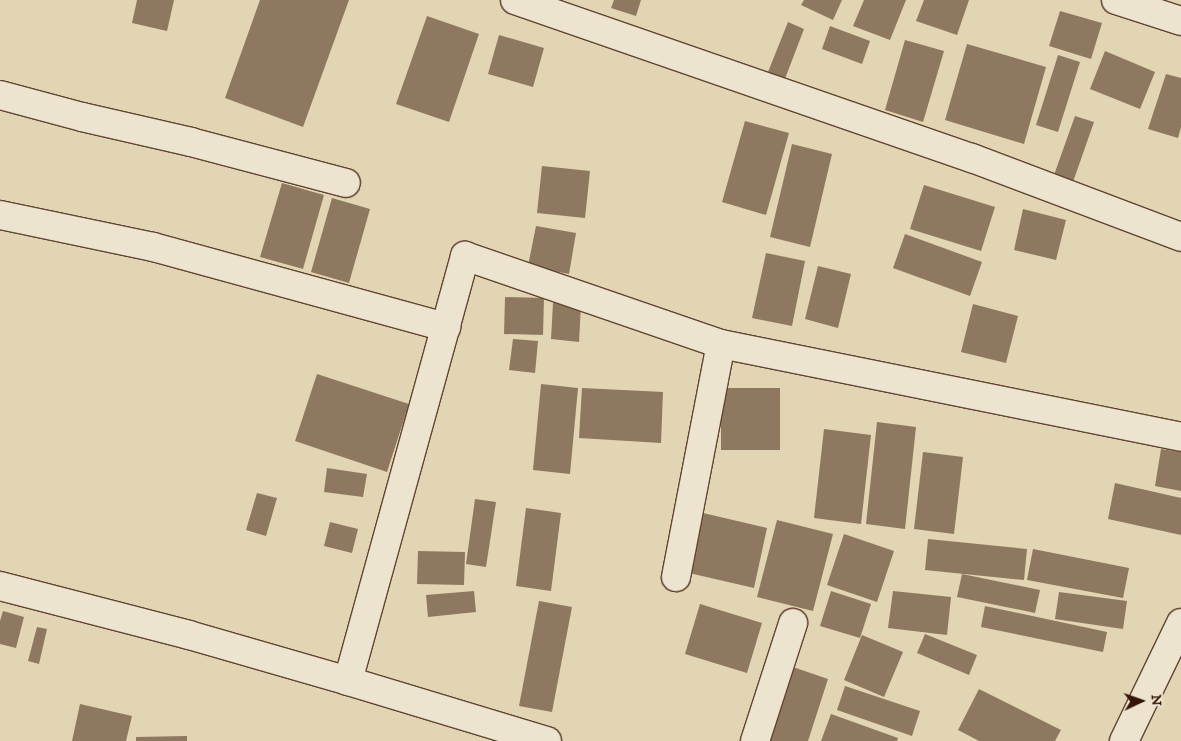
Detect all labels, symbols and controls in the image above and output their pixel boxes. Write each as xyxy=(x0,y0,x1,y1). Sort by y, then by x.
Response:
north arrow xyxy=(1116,676,1166,726)
text: N xyxy=(1147,694,1165,706)

